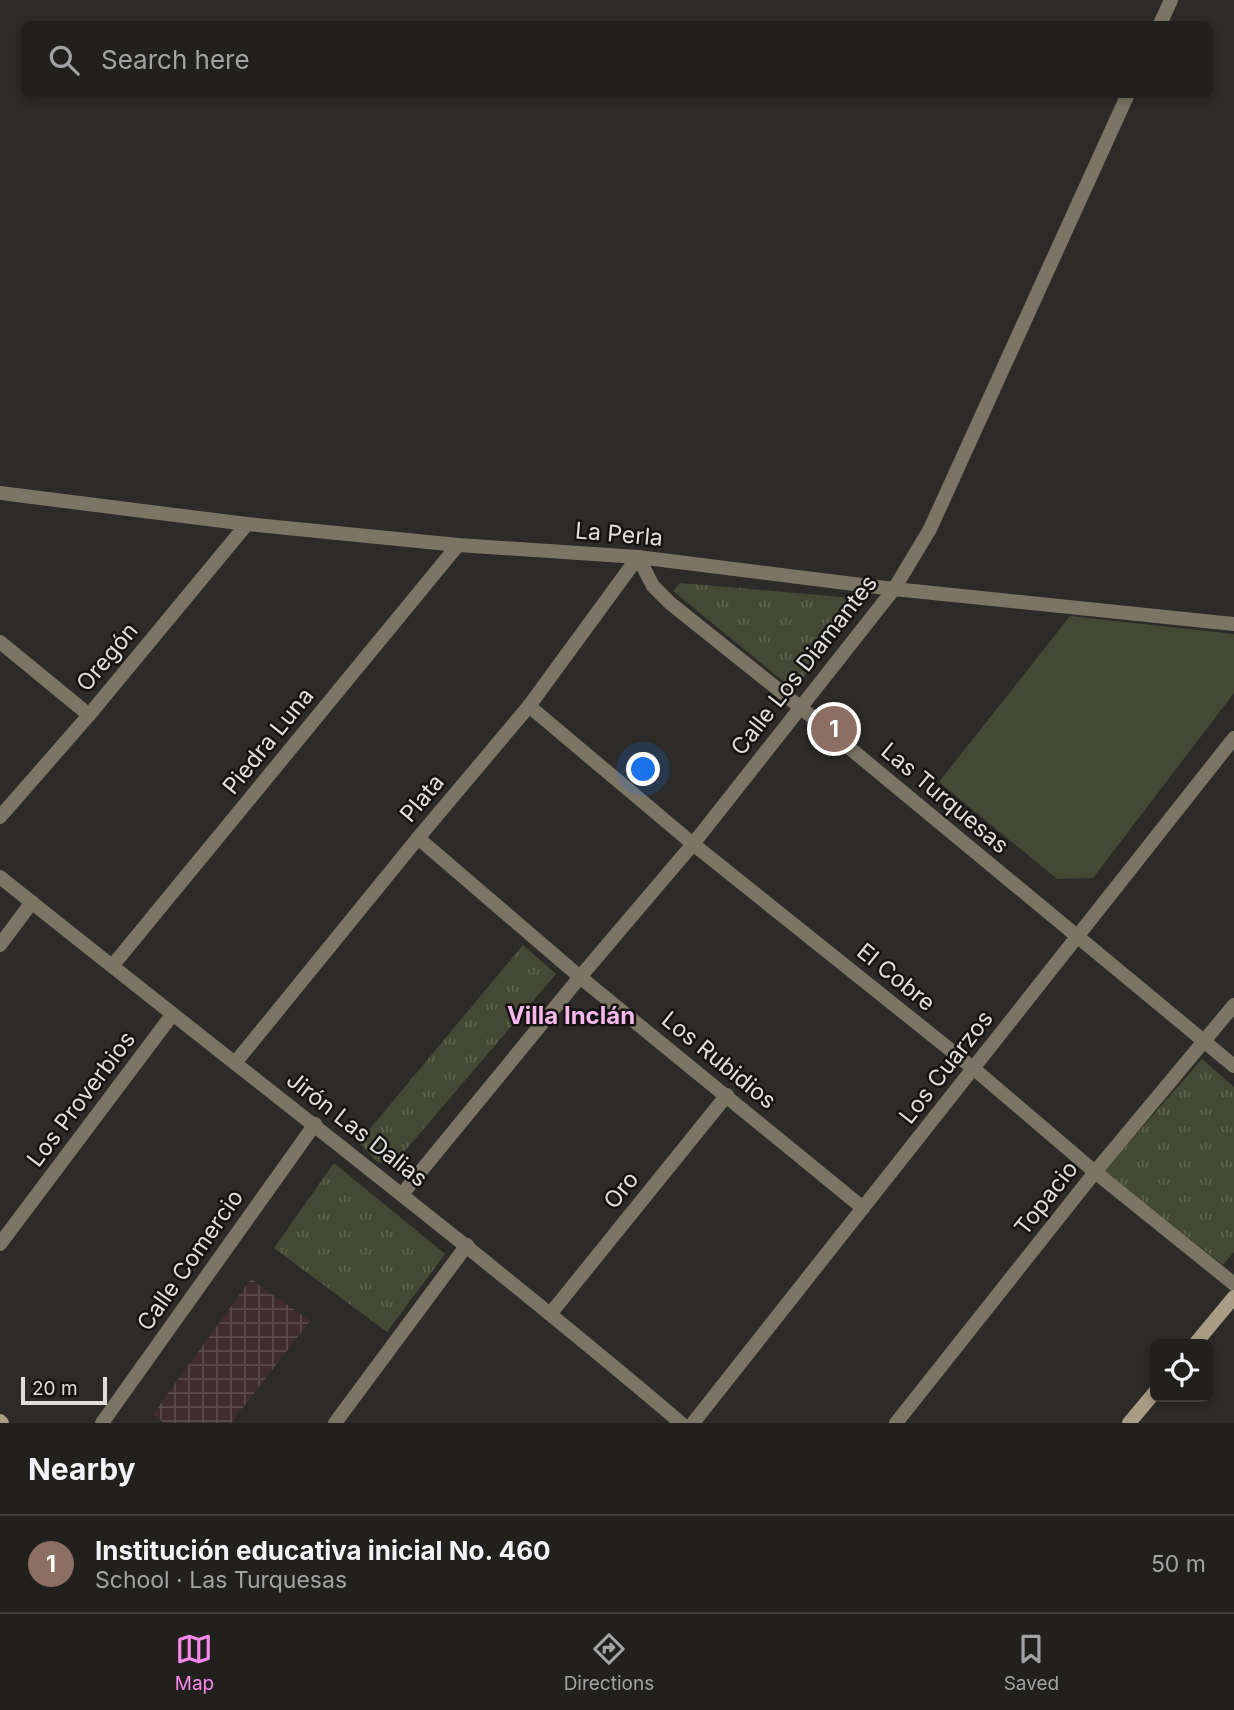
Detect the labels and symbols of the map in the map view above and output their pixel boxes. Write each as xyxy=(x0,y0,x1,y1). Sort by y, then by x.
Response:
street label: La Perla xyxy=(574,516,664,552)
street label: Calle Los Diamantes xyxy=(725,569,883,761)
street label: Oregón xyxy=(70,617,144,697)
street label: Piedra Luna xyxy=(217,682,319,800)
pin: 1 xyxy=(811,703,857,755)
street label: Las Turquesas xyxy=(876,737,1014,859)
your location xyxy=(626,752,660,786)
street label: Plata xyxy=(394,768,450,828)
street label: El Cobre xyxy=(851,937,941,1017)
district label: Villa Inclán xyxy=(507,1001,635,1030)
street label: Los Rubidios xyxy=(656,1005,782,1115)
street label: Los Cuarzos xyxy=(893,1005,999,1129)
street label: Los Proverbios xyxy=(21,1026,141,1172)
street label: Jirón Las Dalias xyxy=(281,1065,433,1193)
street label: Topacio xyxy=(1008,1155,1084,1241)
street label: Oro xyxy=(598,1166,644,1214)
street label: Calle Comercio xyxy=(131,1184,249,1336)
scale bar xyxy=(21,1374,107,1406)

